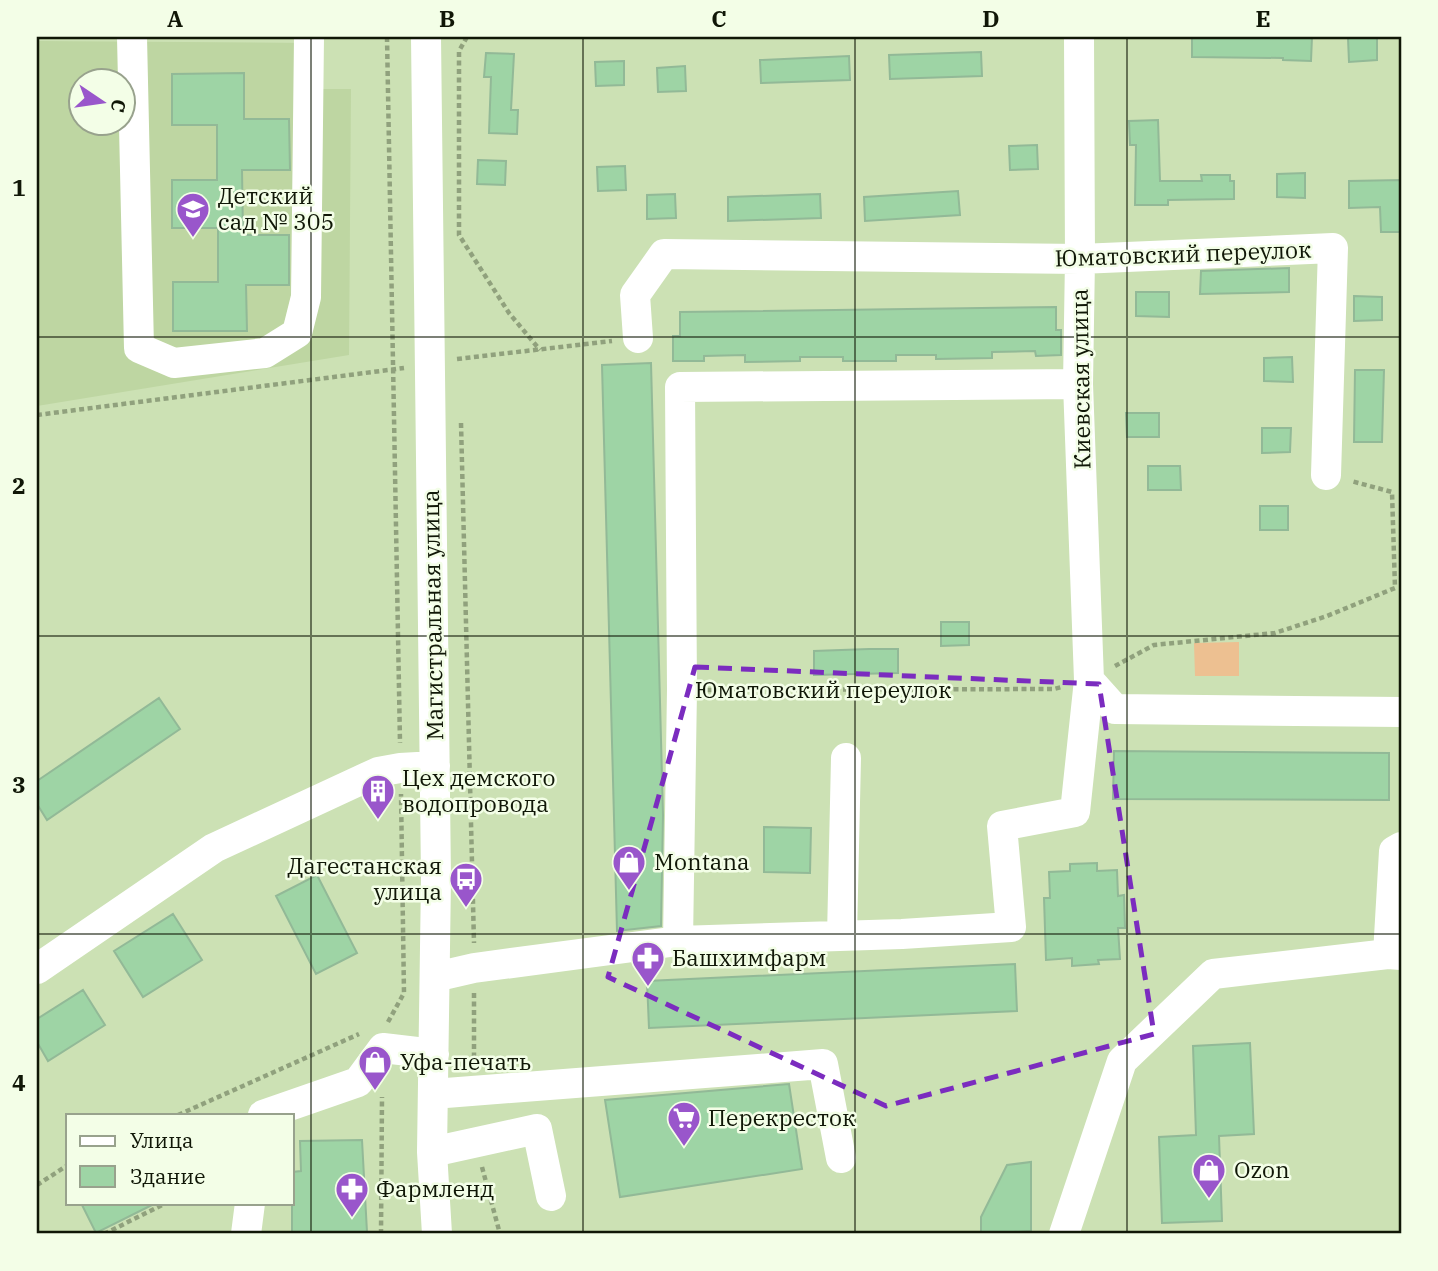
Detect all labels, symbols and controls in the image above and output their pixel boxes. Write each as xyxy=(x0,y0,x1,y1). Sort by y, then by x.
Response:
text: A xyxy=(167,3,183,33)
text: B xyxy=(439,3,455,33)
text: C xyxy=(711,3,727,33)
text: D xyxy=(982,3,1000,33)
text: E xyxy=(1255,3,1271,33)
north arrow xyxy=(66,66,136,136)
text: С xyxy=(105,97,132,115)
text: 1 xyxy=(12,172,26,202)
place label: Детский сад № 305 xyxy=(218,180,334,236)
school or university icon: Детский сад № 305 xyxy=(174,190,212,239)
street label: Юматовский переулок xyxy=(1054,234,1312,272)
street label: Киевская улица xyxy=(1063,288,1097,470)
text: 2 xyxy=(12,470,26,500)
street label: Магистральная улица xyxy=(415,489,449,741)
street label: Юматовский переулок xyxy=(695,674,952,704)
place label: Цех демского водопровода xyxy=(402,762,555,818)
text: 3 xyxy=(12,769,26,799)
building icon: Цех демского водопровода xyxy=(359,772,397,821)
shop icon: Montana xyxy=(610,843,648,892)
place label: Montana xyxy=(654,846,750,876)
place label: Дагестанская улица xyxy=(287,850,442,906)
bus stop icon: Дагестанская улица xyxy=(447,860,485,909)
pharmacy icon: Башхимфарм xyxy=(629,939,667,988)
place label: Башхимфарм xyxy=(672,942,826,972)
shop icon: Уфа-печать xyxy=(356,1043,394,1092)
place label: Уфа-печать xyxy=(400,1046,531,1076)
text: 4 xyxy=(12,1067,26,1097)
supermarket icon: Перекресток xyxy=(665,1099,703,1148)
place label: Перекресток xyxy=(708,1102,856,1132)
legend xyxy=(66,1114,294,1204)
text: Улица xyxy=(130,1126,194,1154)
shop icon: Ozon xyxy=(1190,1151,1228,1200)
place label: Ozon xyxy=(1234,1154,1290,1184)
text: Здание xyxy=(130,1162,205,1190)
pharmacy icon: Фармленд xyxy=(333,1170,371,1219)
place label: Фармленд xyxy=(376,1173,494,1203)

